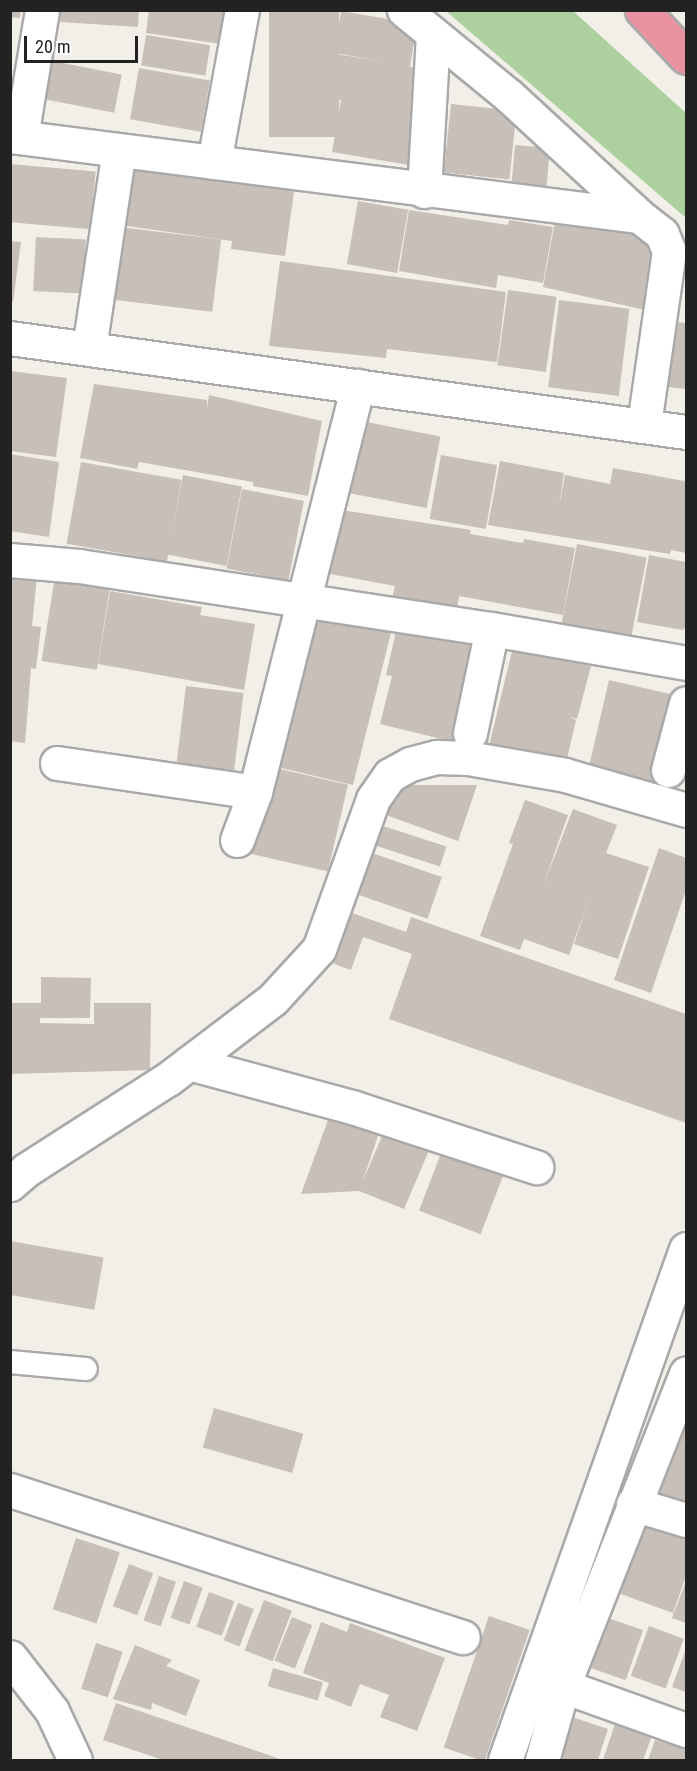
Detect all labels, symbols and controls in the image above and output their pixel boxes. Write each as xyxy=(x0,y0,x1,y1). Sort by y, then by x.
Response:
scale bar xyxy=(27,24,141,62)
text: 20 m xyxy=(35,36,70,57)

